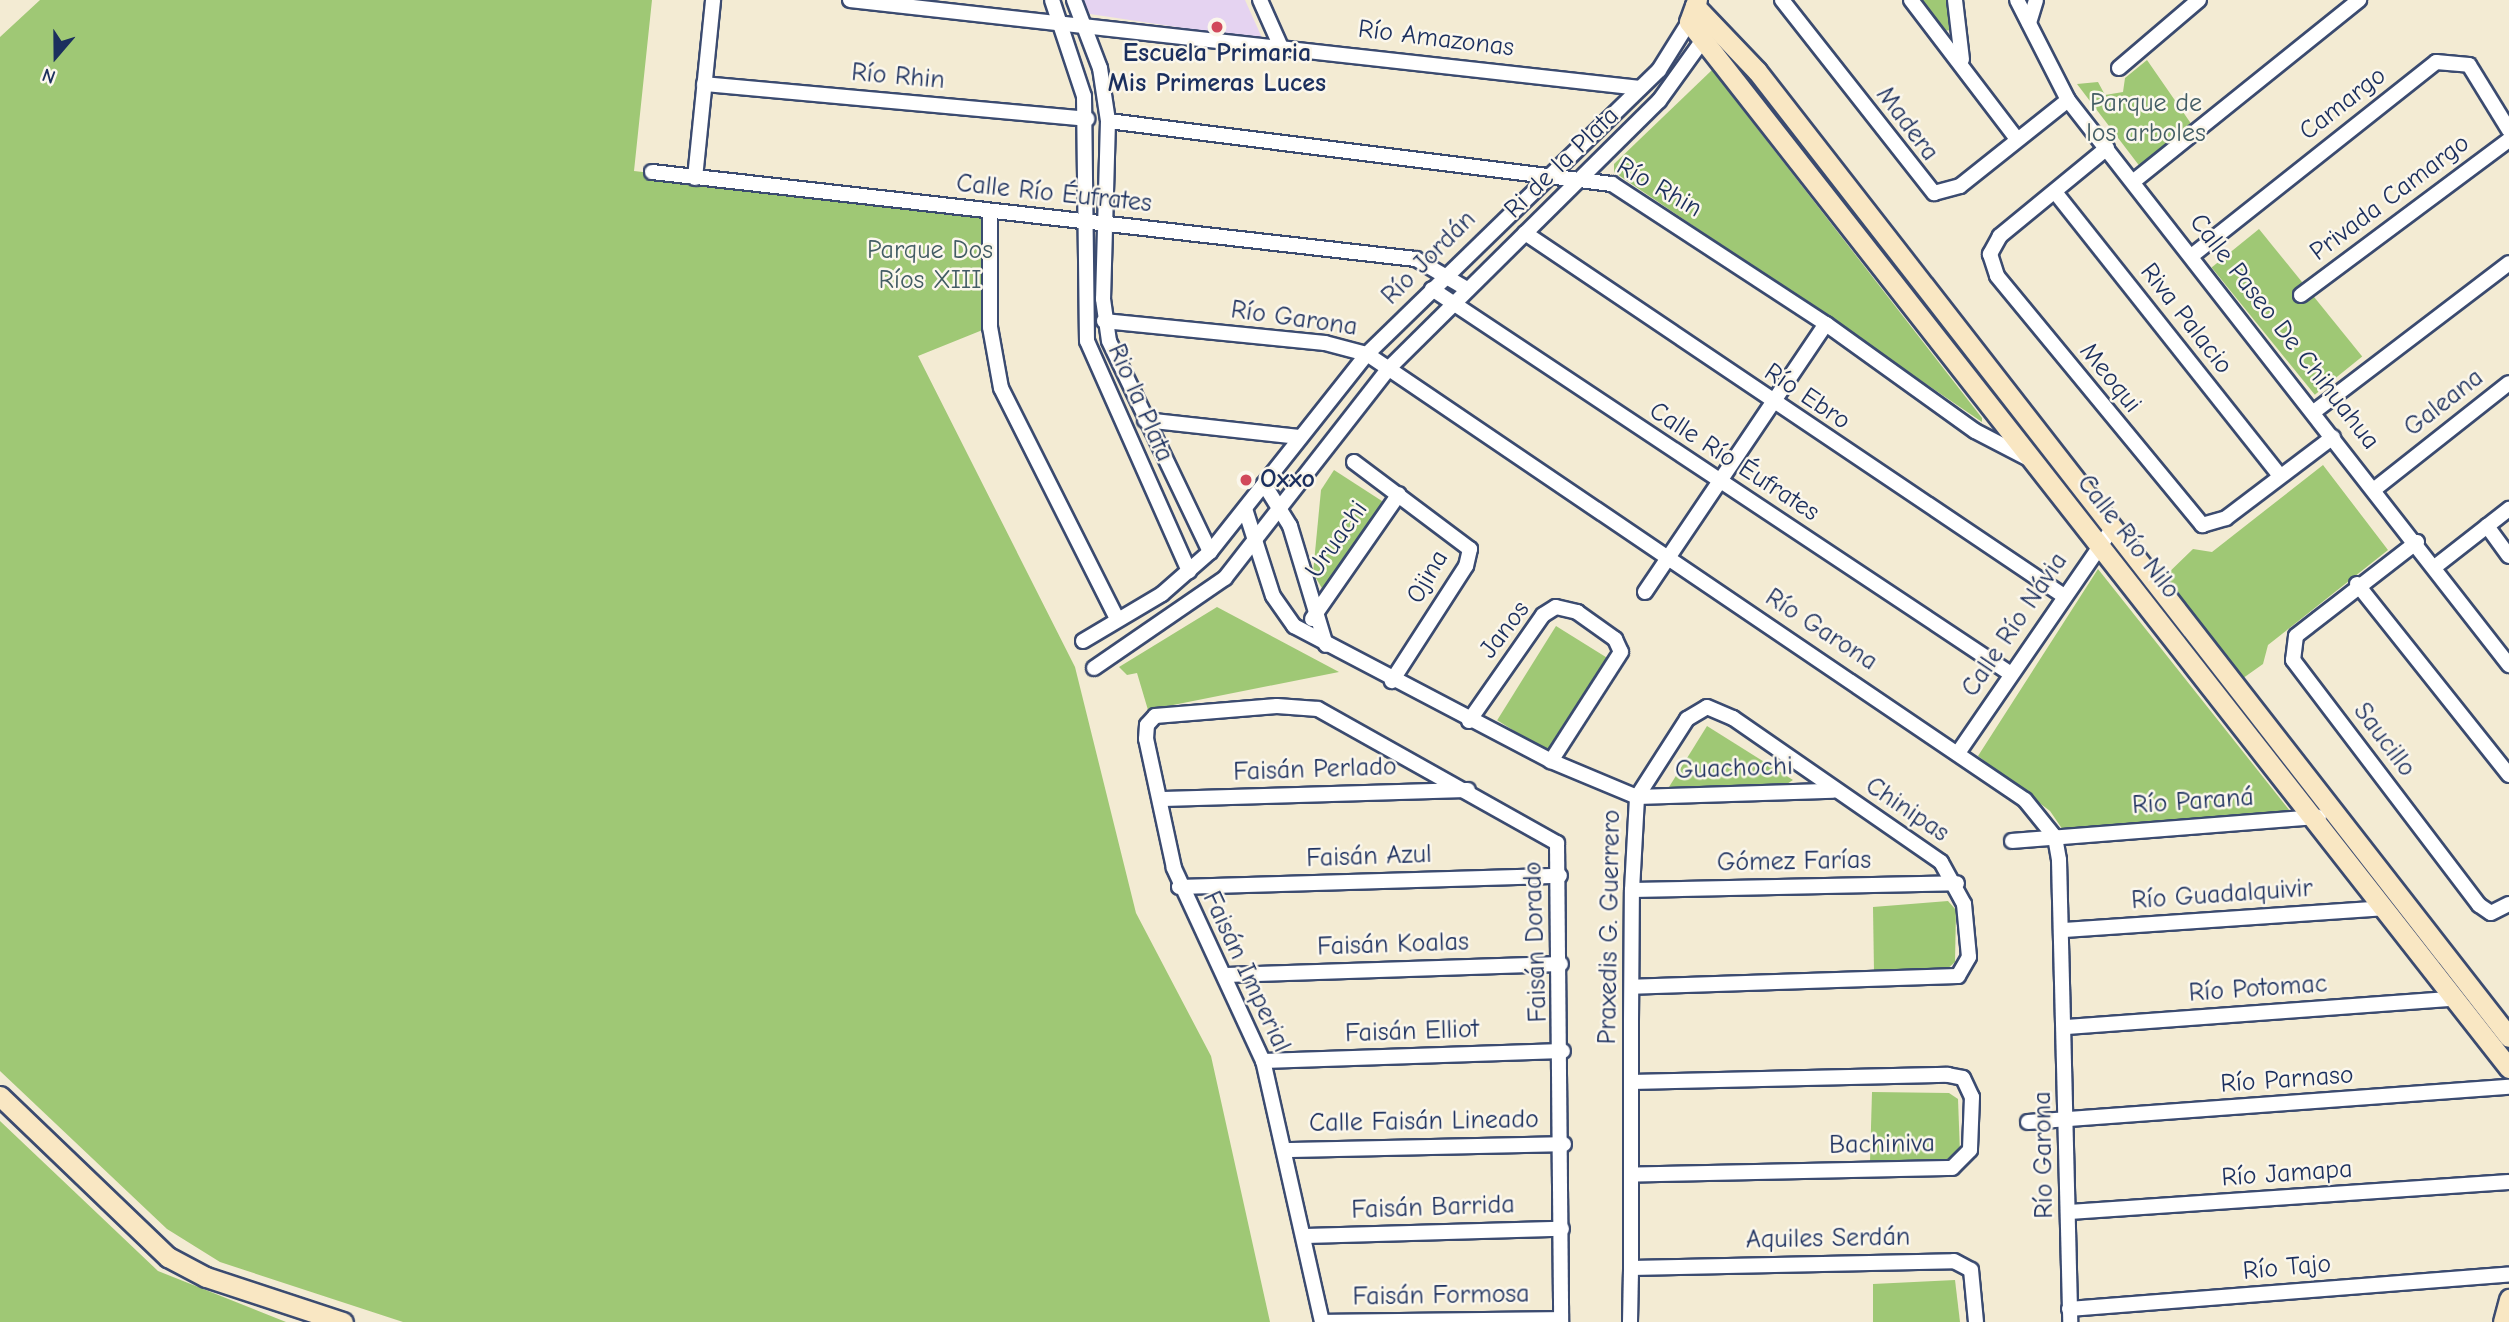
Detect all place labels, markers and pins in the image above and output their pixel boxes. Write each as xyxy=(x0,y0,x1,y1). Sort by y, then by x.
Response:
marker: Escuela Primaria Mis Primeras Luces xyxy=(1209,19,1225,35)
place label: Escuela Primaria Mis Primeras Luces xyxy=(1108,38,1326,100)
place label: Oxxo xyxy=(1260,464,1315,496)
marker: Oxxo xyxy=(1238,472,1254,488)

